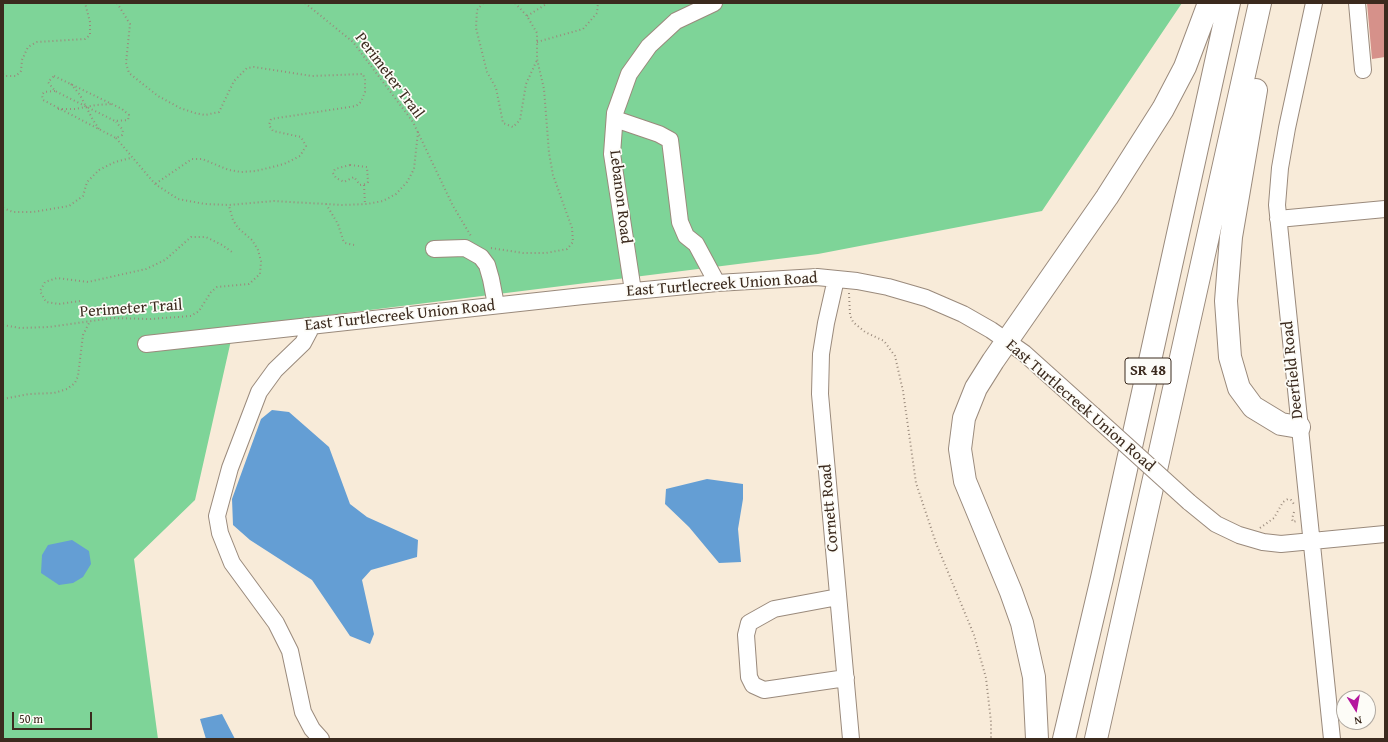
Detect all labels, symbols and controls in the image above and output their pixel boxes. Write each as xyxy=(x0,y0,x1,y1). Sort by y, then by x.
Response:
street label: Perimeter Trail xyxy=(350,29,428,123)
street label: Lebanon Road xyxy=(605,149,635,245)
street label: East Turtlecreek Union Road xyxy=(626,269,818,301)
street label: Perimeter Trail xyxy=(79,296,183,322)
street label: East Turtlecreek Union Road xyxy=(304,296,496,336)
street label: Deerfield Road xyxy=(1278,320,1308,420)
street label: East Turtlecreek Union Road xyxy=(1002,336,1158,476)
road number: SR 48 xyxy=(1125,358,1171,384)
street label: Cornett Road xyxy=(817,463,843,553)
north arrow xyxy=(1336,690,1376,730)
scale bar xyxy=(14,704,94,730)
text: 50 m xyxy=(19,710,43,727)
text: N xyxy=(1353,712,1363,729)

